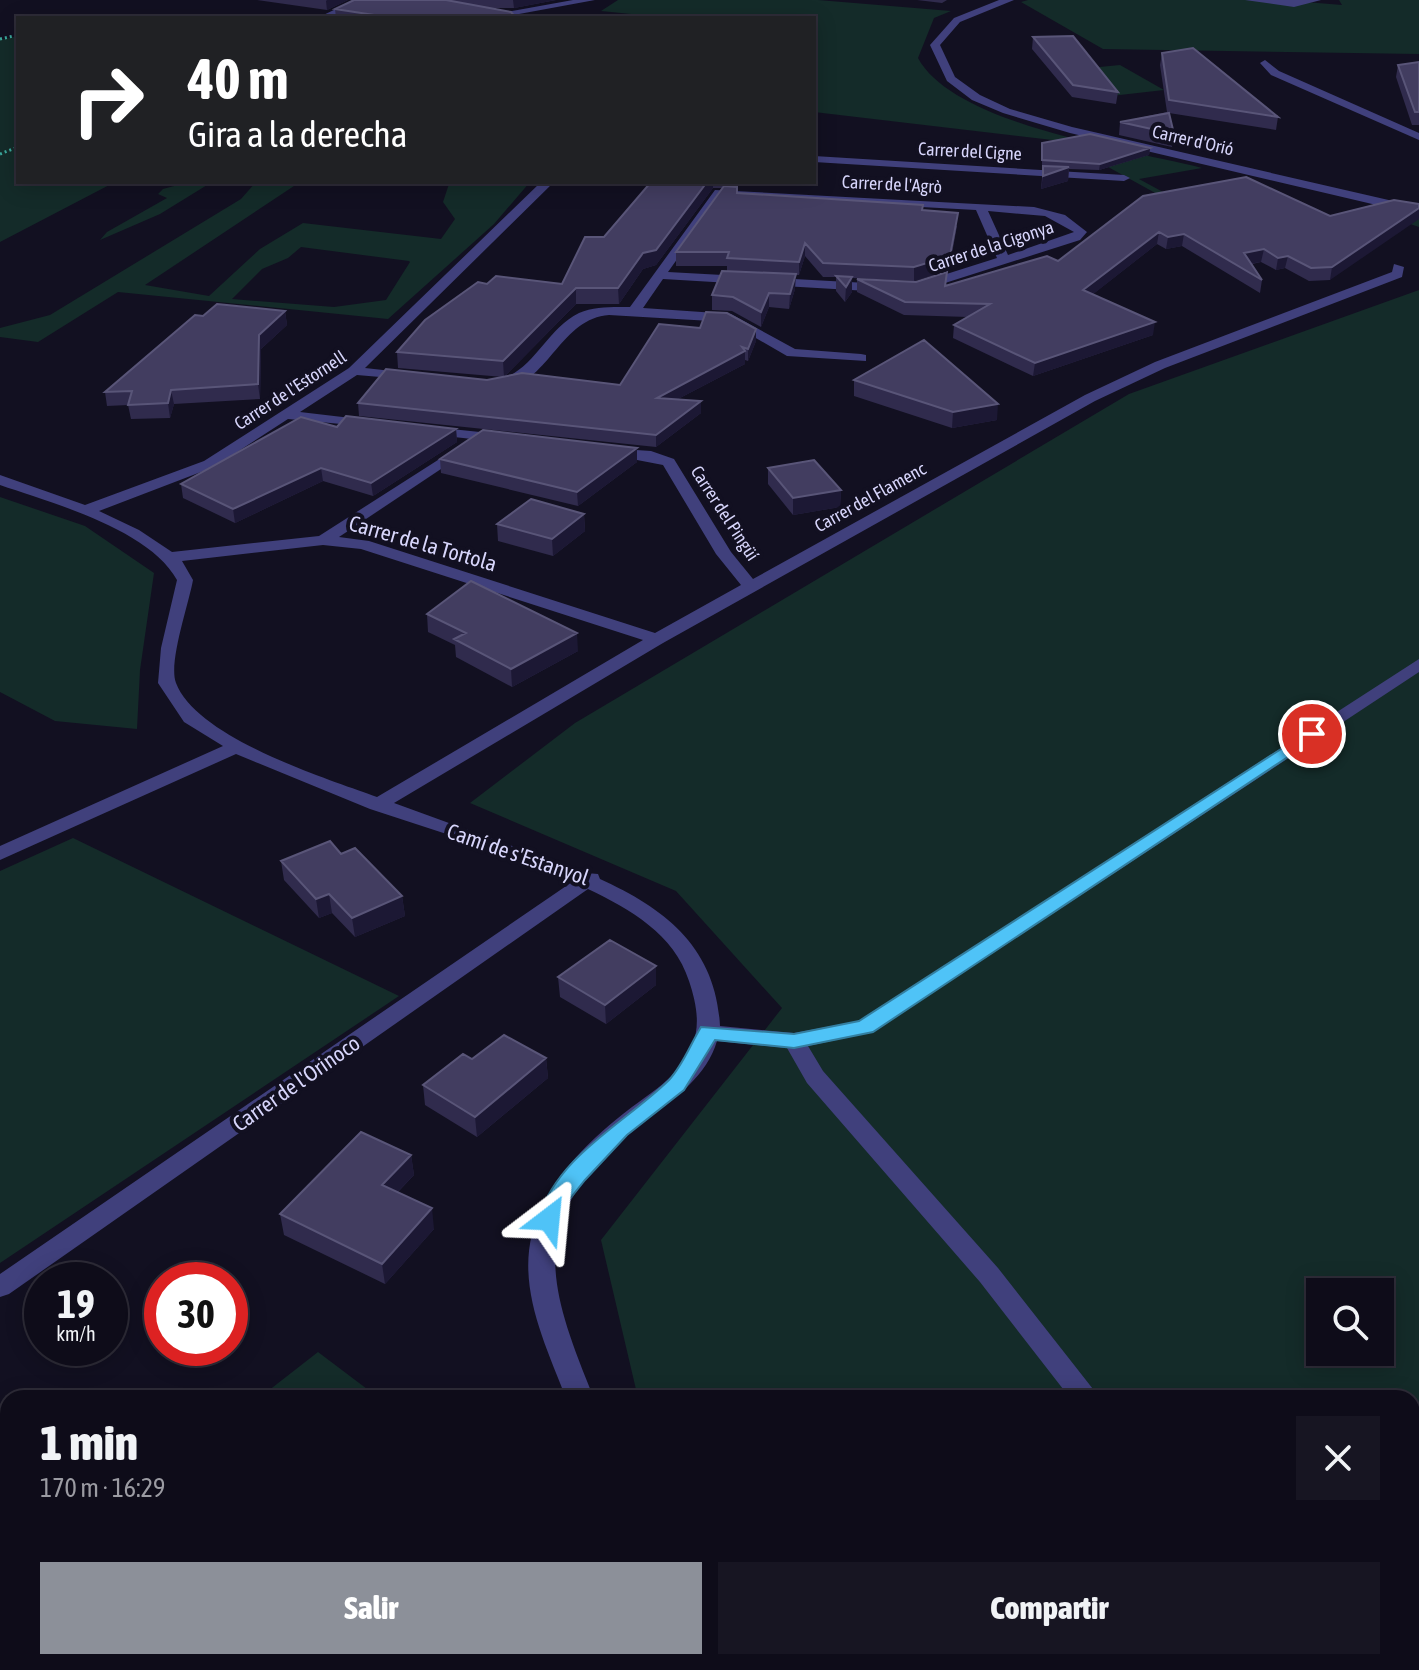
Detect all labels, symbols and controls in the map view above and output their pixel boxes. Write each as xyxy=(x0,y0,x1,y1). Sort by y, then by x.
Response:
text: 40 m xyxy=(188,47,289,111)
icon: right xyxy=(56,48,160,152)
text: Gira a la derecha xyxy=(188,113,408,155)
street label: Carrer d'Orió xyxy=(1150,120,1236,160)
street label: Carrer del Cigne xyxy=(918,138,1022,164)
street label: Carrer de l'Agrò xyxy=(841,171,943,197)
street label: Carrer de la Cigonya xyxy=(926,216,1056,276)
street label: Carrer de l'Estornell xyxy=(230,346,350,434)
street label: Carrer del Flamenc xyxy=(811,458,930,536)
street label: Carrer del Pingüí xyxy=(687,462,763,564)
street label: Carrer de la Tortola xyxy=(346,509,500,577)
pin xyxy=(1278,700,1346,768)
icon: arrive xyxy=(1290,712,1334,756)
street label: Camí de s'Estanyol xyxy=(444,818,592,890)
street label: Carrer de l'Orinoco xyxy=(227,1030,365,1136)
position arrow xyxy=(507,1177,591,1261)
speed limit sign: 30 xyxy=(144,1262,248,1366)
map controls xyxy=(1306,1278,1394,1366)
button: search xyxy=(1306,1278,1394,1366)
text: 19 xyxy=(57,1281,95,1326)
text: km/h xyxy=(56,1322,96,1345)
text: 1 min xyxy=(40,1415,138,1470)
button: close xyxy=(1296,1416,1380,1500)
text: 170 m · 16:29 xyxy=(40,1473,165,1503)
button: Salir xyxy=(40,1562,702,1654)
button: Compartir xyxy=(718,1562,1380,1654)

